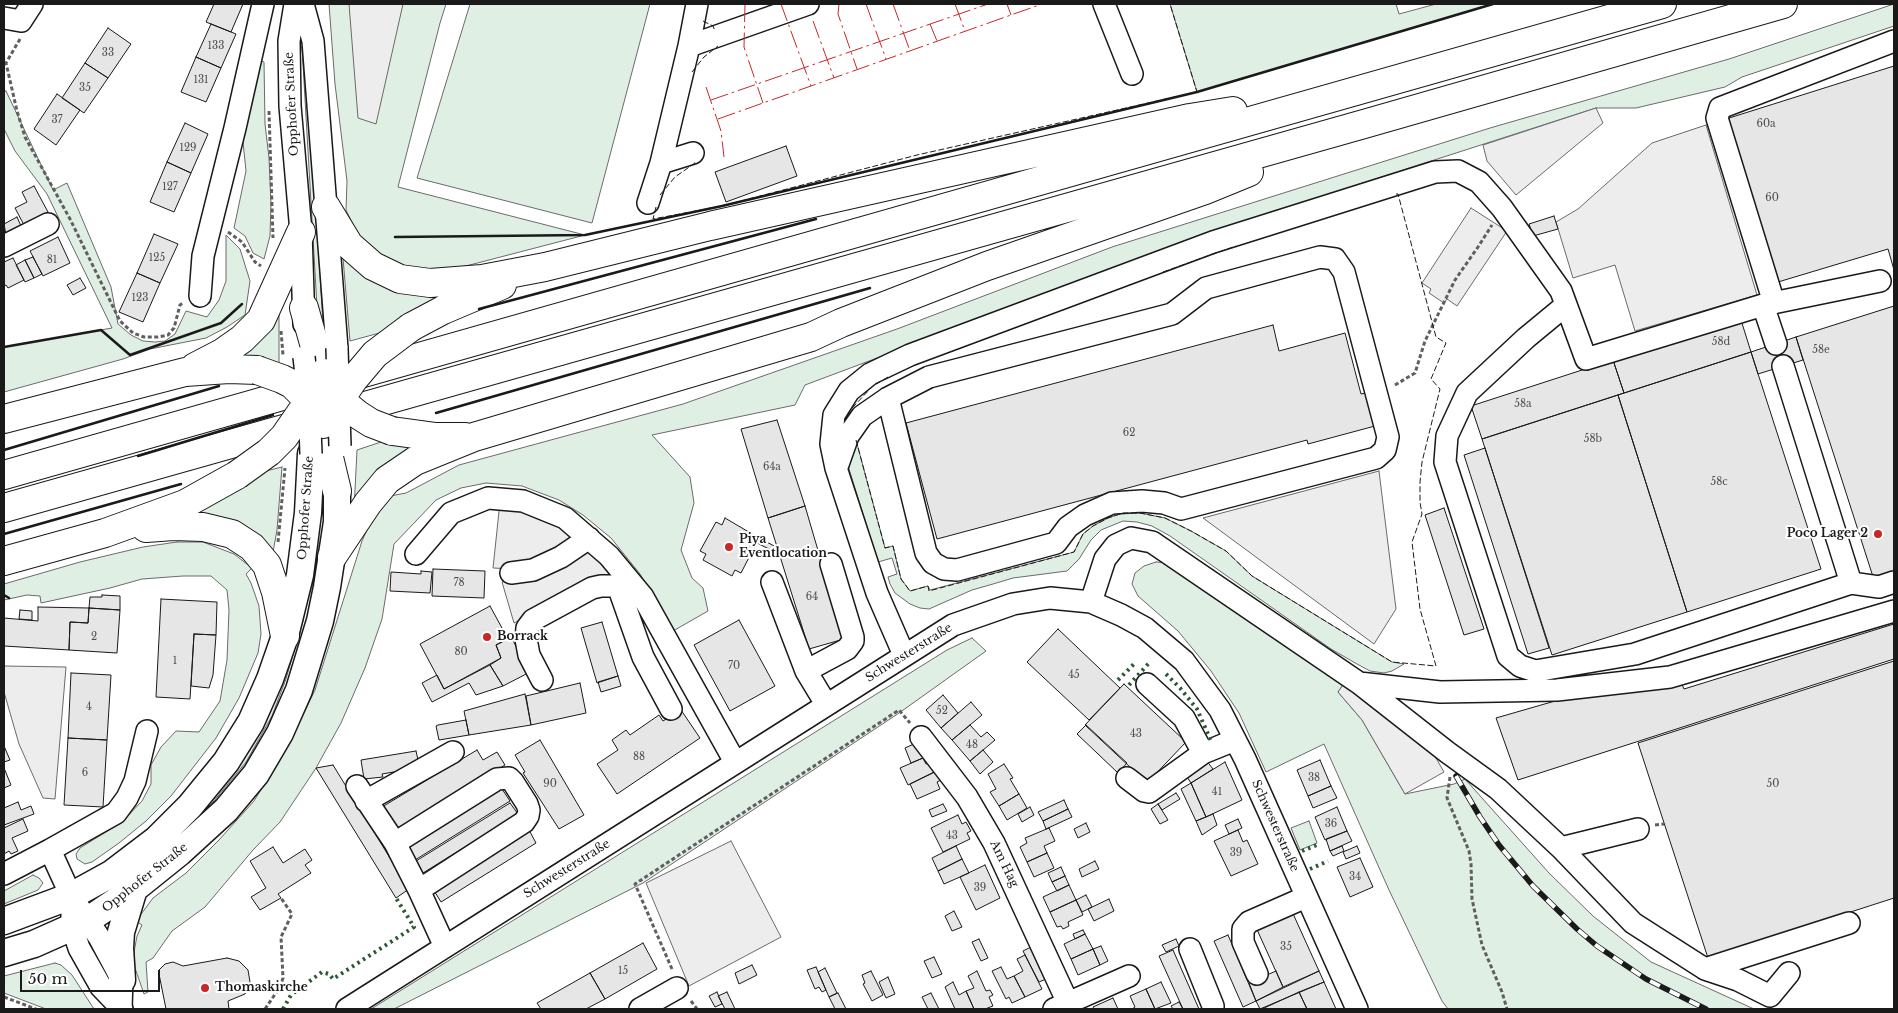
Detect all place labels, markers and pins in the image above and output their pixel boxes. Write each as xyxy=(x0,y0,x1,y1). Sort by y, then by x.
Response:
place label: Poco Lager 2 xyxy=(1787,527,1868,541)
marker: Poco Lager 2 xyxy=(1872,528,1884,540)
place label: Piya Eventlocation xyxy=(739,533,827,561)
marker: Piya Eventlocation xyxy=(723,541,735,553)
place label: Borrack xyxy=(497,630,548,644)
marker: Borrack xyxy=(481,631,493,643)
place label: Thomaskirche xyxy=(215,981,308,995)
marker: Thomaskirche xyxy=(199,982,211,994)

